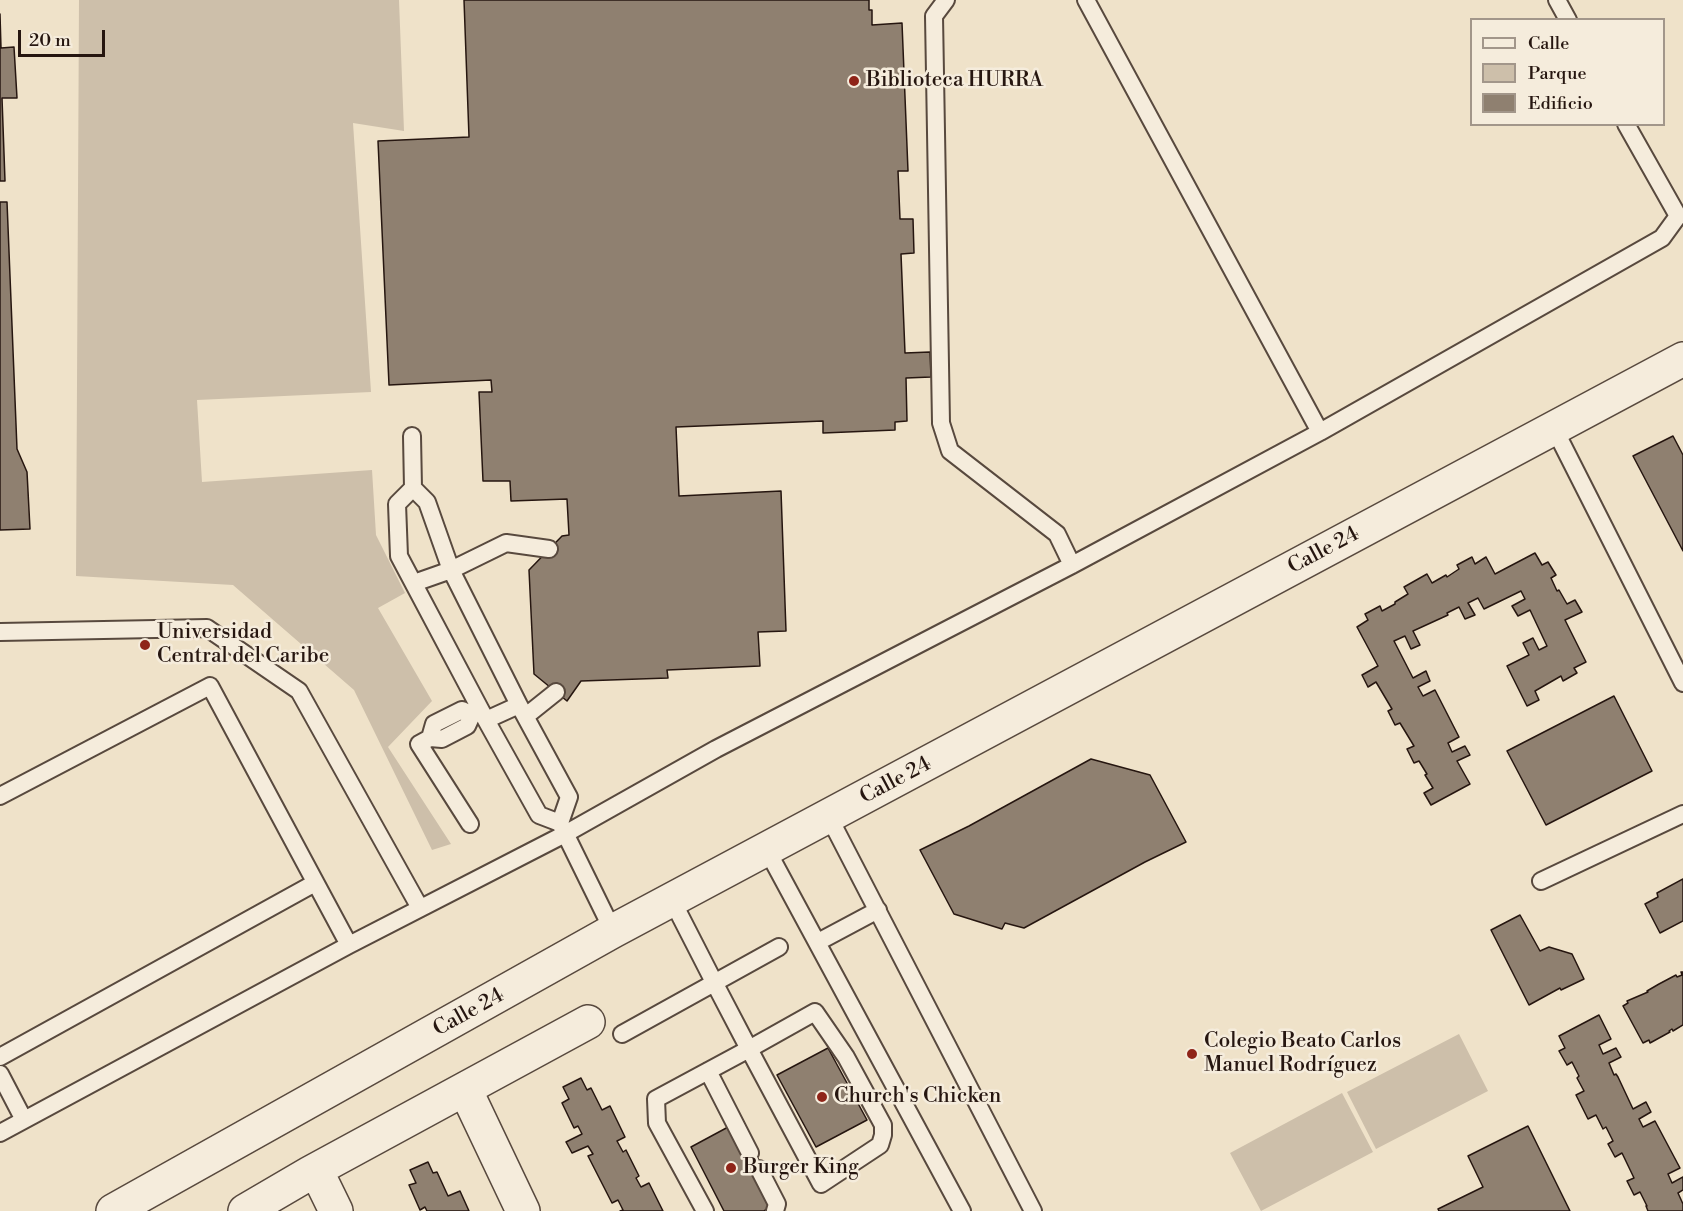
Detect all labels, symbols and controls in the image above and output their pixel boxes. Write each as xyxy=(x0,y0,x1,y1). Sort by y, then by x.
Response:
scale bar xyxy=(21,18,108,56)
legend xyxy=(1470,18,1665,126)
text: 20 m xyxy=(29,29,71,52)
text: Calle xyxy=(1528,32,1569,55)
text: Parque xyxy=(1528,62,1587,85)
place label: Biblioteca HURRA xyxy=(866,68,1043,94)
marker: Biblioteca HURRA xyxy=(847,74,861,88)
text: Edificio xyxy=(1528,92,1593,115)
street label: Calle 24 xyxy=(1284,522,1364,580)
place label: Universidad Central del Caribe xyxy=(157,620,329,670)
marker: Universidad Central del Caribe xyxy=(138,638,152,652)
street label: Calle 24 xyxy=(856,752,936,810)
street label: Calle 24 xyxy=(429,983,509,1043)
place label: Colegio Beato Carlos Manuel Rodríguez xyxy=(1204,1029,1401,1079)
marker: Colegio Beato Carlos Manuel Rodríguez xyxy=(1185,1047,1199,1061)
place label: Church's Chicken xyxy=(834,1084,1001,1110)
marker: Church's Chicken xyxy=(815,1090,829,1104)
place label: Burger King xyxy=(743,1155,859,1181)
marker: Burger King xyxy=(724,1161,738,1175)

